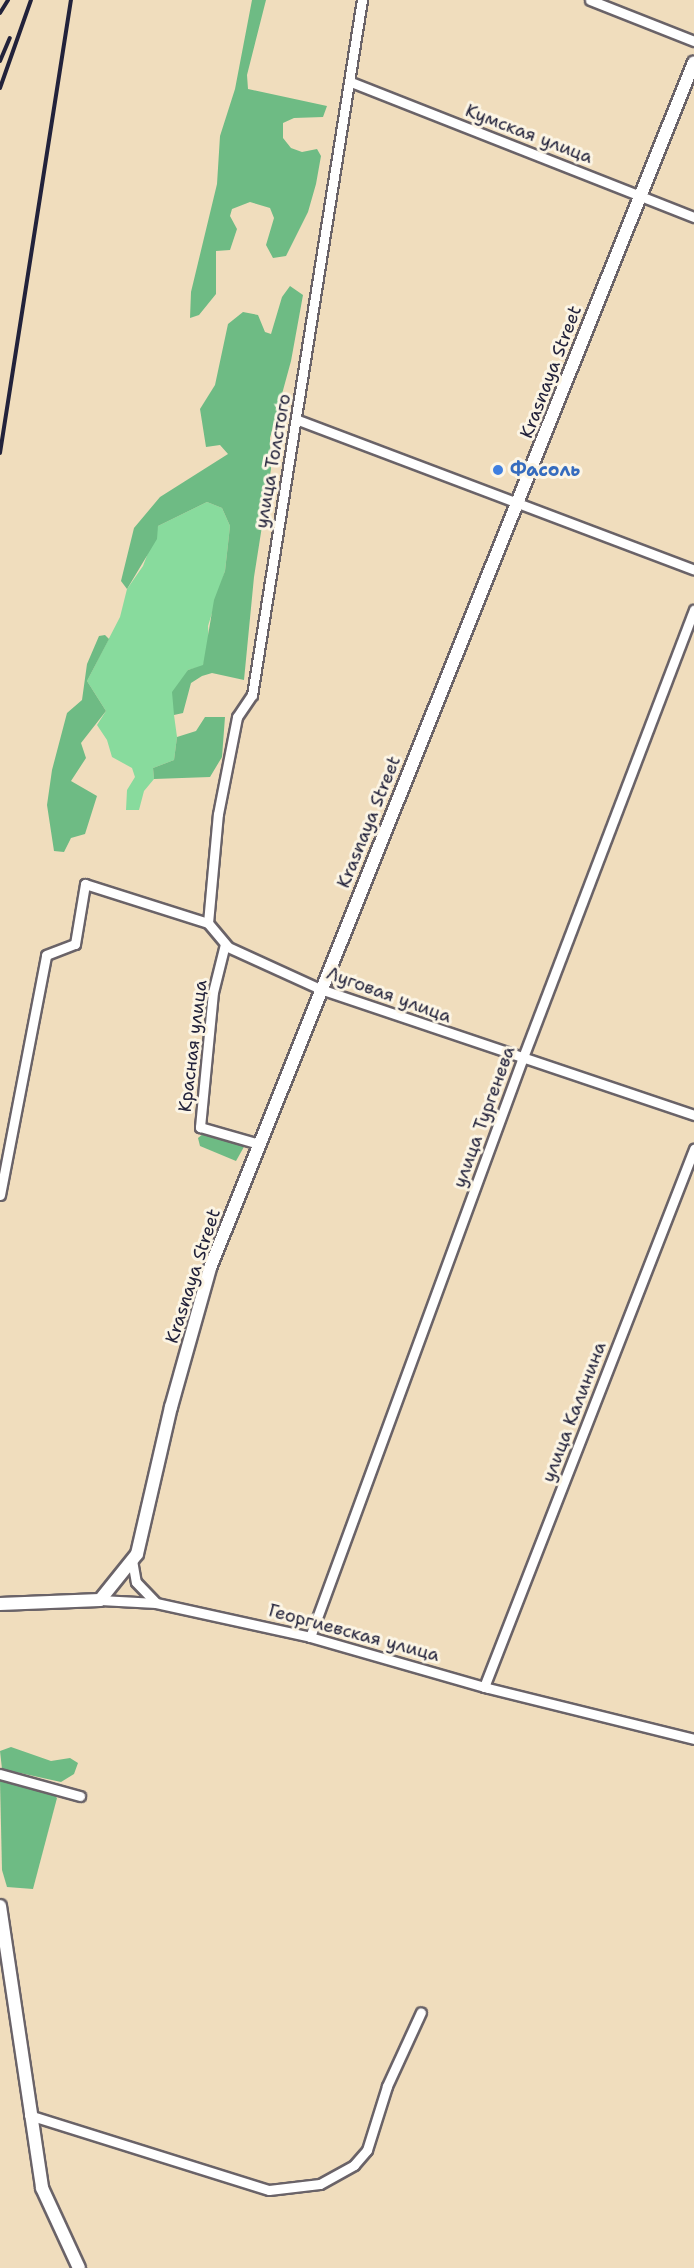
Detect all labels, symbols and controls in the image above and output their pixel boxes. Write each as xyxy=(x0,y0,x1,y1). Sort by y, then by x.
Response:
street label: Кумская улица xyxy=(462,100,596,168)
street label: Krasnaya Street xyxy=(516,303,586,441)
street label: улица Толстого xyxy=(251,392,295,530)
place label: Фасоль xyxy=(510,459,580,481)
marker: Фасоль xyxy=(491,463,505,477)
street label: Krasnaya Street xyxy=(333,753,405,891)
street label: Луговая улица xyxy=(324,962,454,1028)
street label: Красная улица xyxy=(174,979,212,1113)
street label: улица Тургенева xyxy=(448,1043,520,1191)
street label: Krasnaya Street xyxy=(161,1206,225,1346)
street label: улица Калинина xyxy=(537,1339,611,1485)
street label: Георгиевская улица xyxy=(266,1600,442,1666)

